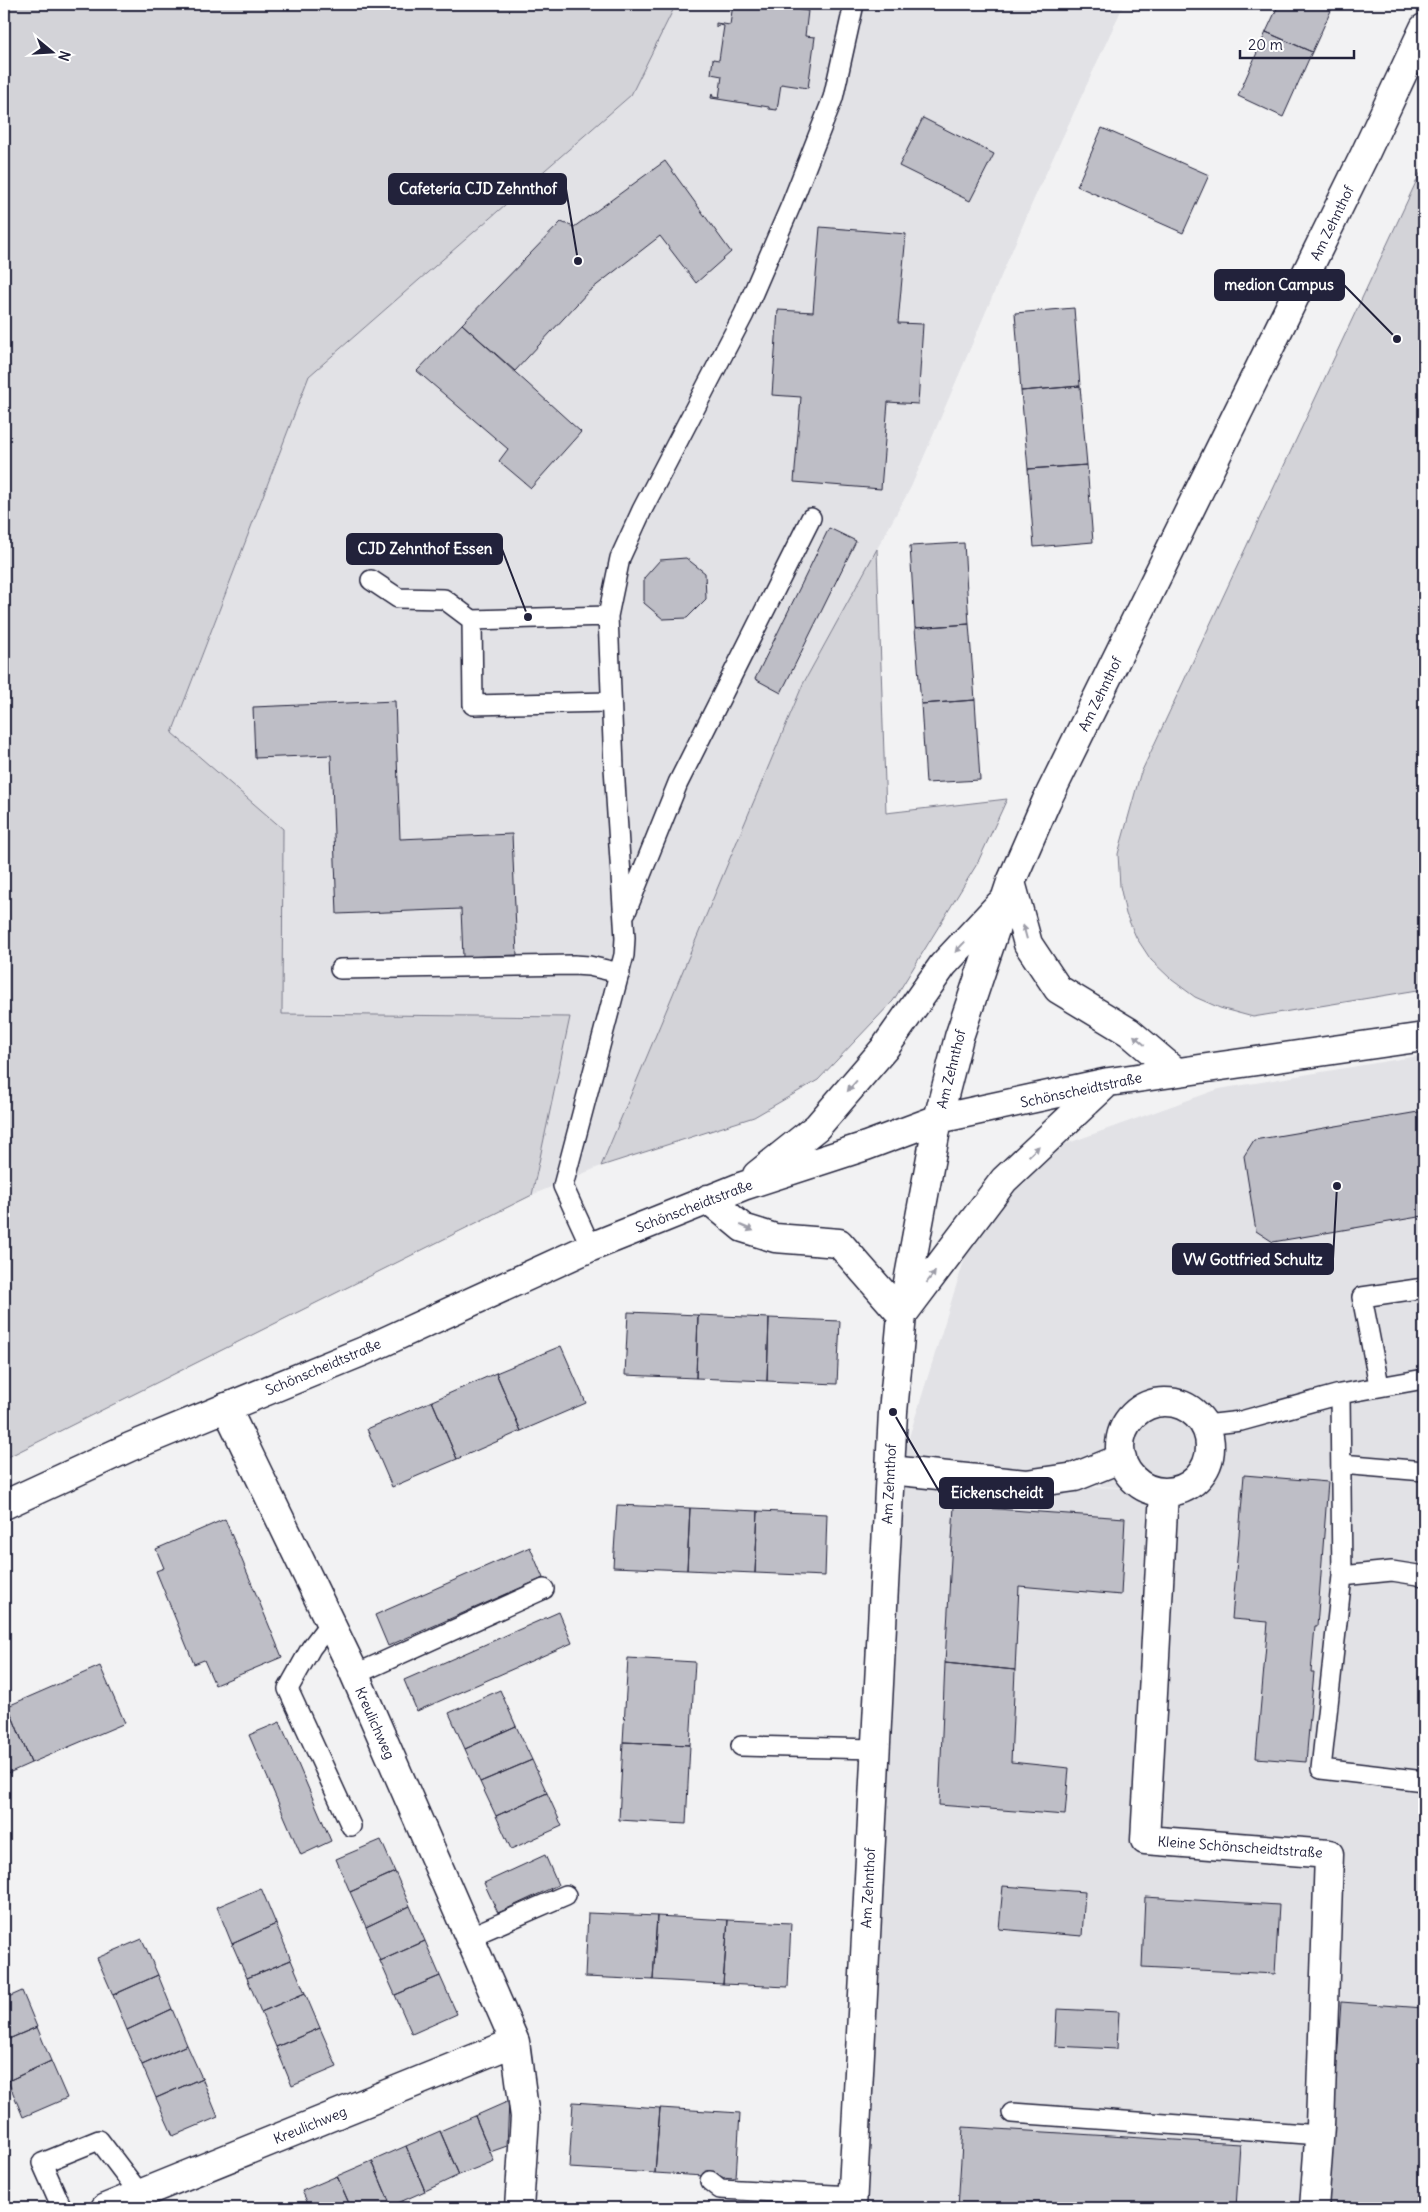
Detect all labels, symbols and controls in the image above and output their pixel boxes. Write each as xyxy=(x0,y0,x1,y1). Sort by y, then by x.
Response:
north arrow xyxy=(28,28,78,78)
scale bar xyxy=(1240,28,1354,60)
text: 20 m xyxy=(1248,35,1283,54)
text: N xyxy=(54,49,74,63)
callout: Cafetería CJD Zehnthof xyxy=(389,174,566,204)
text: Cafetería CJD Zehnthof xyxy=(399,179,558,198)
street label: Am Zehnthof xyxy=(1306,182,1358,263)
callout: medion Campus xyxy=(1215,270,1344,300)
text: medion Campus xyxy=(1224,275,1334,295)
callout: CJD Zehnthof Essen xyxy=(347,534,502,564)
text: CJD Zehnthof Essen xyxy=(358,539,493,558)
street label: Am Zehnthof xyxy=(1074,653,1126,734)
one-way arrow xyxy=(1021,925,1029,940)
one-way arrow xyxy=(954,940,966,952)
street label: Am Zehnthof xyxy=(932,1027,970,1110)
one-way arrow xyxy=(1134,1034,1146,1046)
street label: Schönscheidtstraße xyxy=(1018,1068,1144,1112)
one-way arrow xyxy=(846,1079,858,1091)
one-way arrow xyxy=(1028,1145,1040,1157)
street label: Schönscheidtstraße xyxy=(633,1175,755,1237)
one-way arrow xyxy=(740,1224,755,1232)
callout: VW Gottfried Schultz xyxy=(1173,1244,1333,1274)
text: VW Gottfried Schultz xyxy=(1183,1250,1323,1269)
one-way arrow xyxy=(926,1270,937,1283)
street label: Schönscheidtstraße xyxy=(262,1334,384,1400)
street label: Am Zehnthof xyxy=(878,1443,900,1525)
callout: Eickenscheidt xyxy=(940,1478,1053,1508)
text: Eickenscheidt xyxy=(951,1483,1044,1502)
street label: Kreulichweg xyxy=(351,1684,399,1762)
street label: Kleine Schönscheidtstraße xyxy=(1157,1832,1323,1862)
street label: Am Zehnthof xyxy=(857,1847,879,1929)
street label: Kreulichweg xyxy=(271,2102,349,2148)

